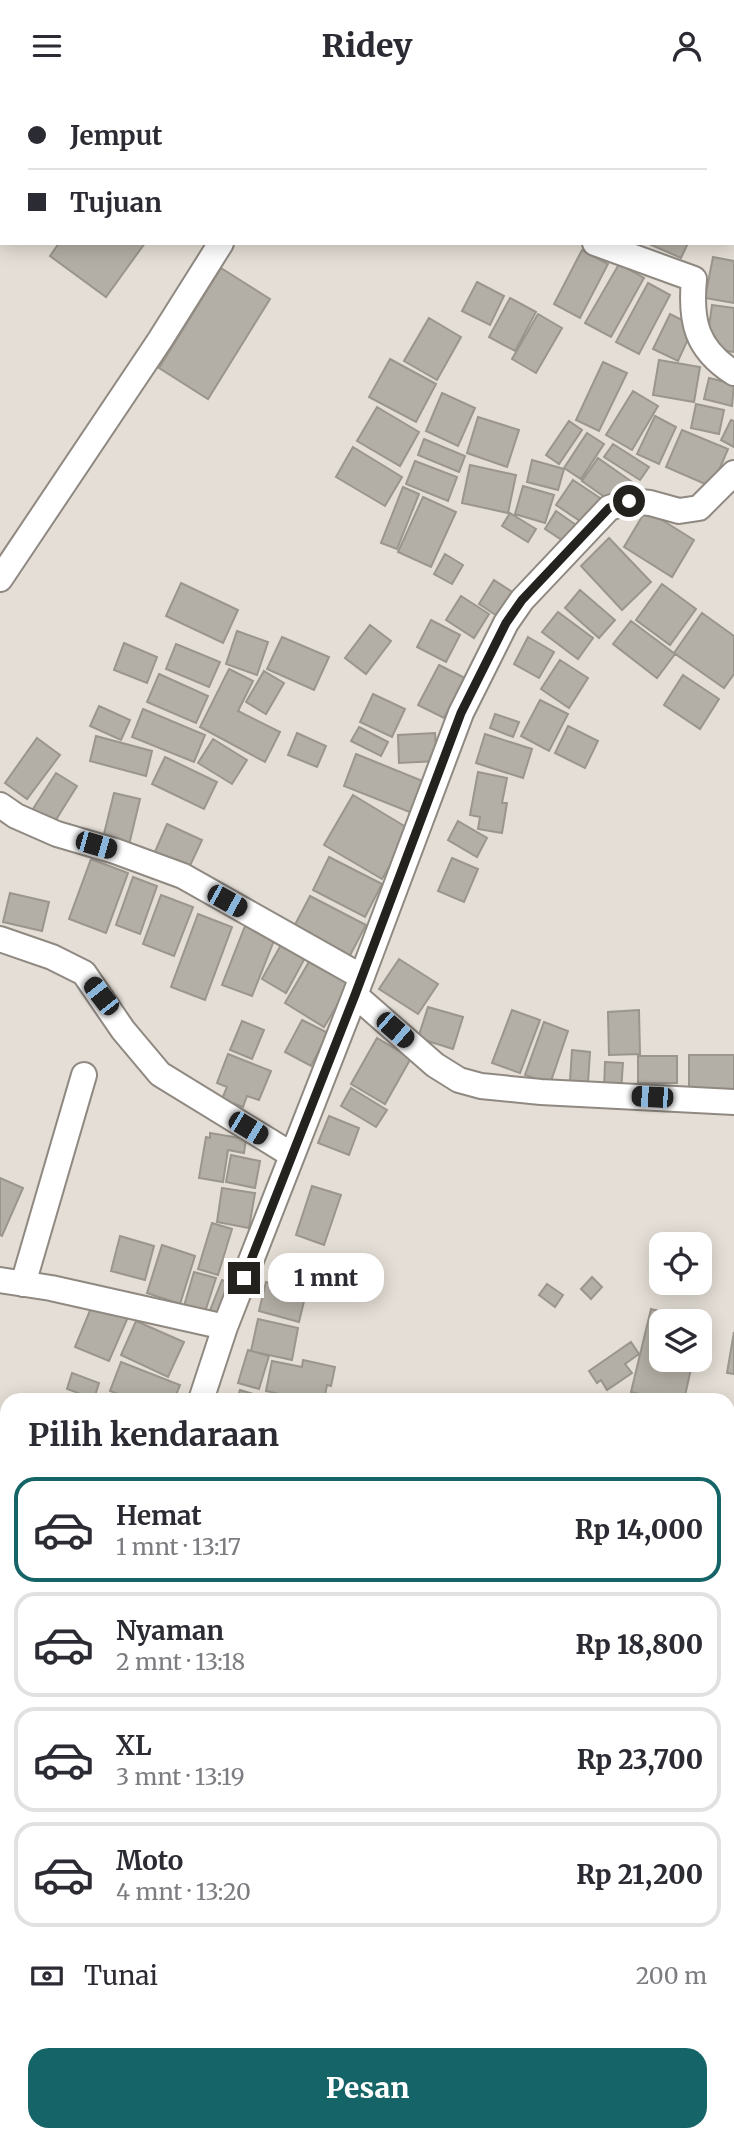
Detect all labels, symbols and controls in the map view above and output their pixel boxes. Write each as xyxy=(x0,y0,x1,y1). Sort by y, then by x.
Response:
text: Ridey xyxy=(322,26,412,66)
icon: menu xyxy=(28,27,66,65)
icon: person xyxy=(668,27,706,65)
text: Jemput xyxy=(70,119,163,152)
text: Tujuan xyxy=(70,186,162,219)
route start xyxy=(613,485,645,517)
car xyxy=(73,829,120,861)
car xyxy=(204,882,251,920)
car xyxy=(80,973,123,1019)
car xyxy=(373,1008,418,1052)
car xyxy=(631,1085,674,1109)
car xyxy=(225,1108,272,1148)
map controls xyxy=(649,1232,712,1372)
button: locate xyxy=(649,1232,712,1295)
callout: 1 mnt xyxy=(268,1253,384,1303)
route end xyxy=(228,1262,260,1294)
text: 1 mnt xyxy=(294,1263,358,1292)
button: layers xyxy=(649,1309,712,1372)
text: Pilih kendaraan xyxy=(28,1415,279,1455)
icon: car xyxy=(32,1498,95,1561)
text: Hemat xyxy=(116,1499,202,1532)
text: Rp 14,000 xyxy=(575,1513,703,1546)
text: 1 mnt · 13:17 xyxy=(116,1532,241,1561)
icon: car xyxy=(32,1613,95,1676)
text: Nyaman xyxy=(116,1614,224,1647)
text: Rp 18,800 xyxy=(576,1628,703,1661)
text: 2 mnt · 13:18 xyxy=(116,1647,245,1676)
icon: car xyxy=(32,1728,95,1791)
text: XL xyxy=(116,1729,152,1762)
text: Rp 23,700 xyxy=(577,1743,703,1776)
text: 3 mnt · 13:19 xyxy=(116,1762,245,1791)
icon: car xyxy=(32,1843,95,1906)
text: Moto xyxy=(116,1844,183,1877)
text: Rp 21,200 xyxy=(576,1858,703,1891)
text: 4 mnt · 13:20 xyxy=(116,1877,251,1906)
icon: cash xyxy=(28,1957,66,1995)
text: Tunai xyxy=(84,1959,158,1992)
text: 200 m xyxy=(636,1961,707,1990)
button: Pesan xyxy=(28,2048,707,2128)

